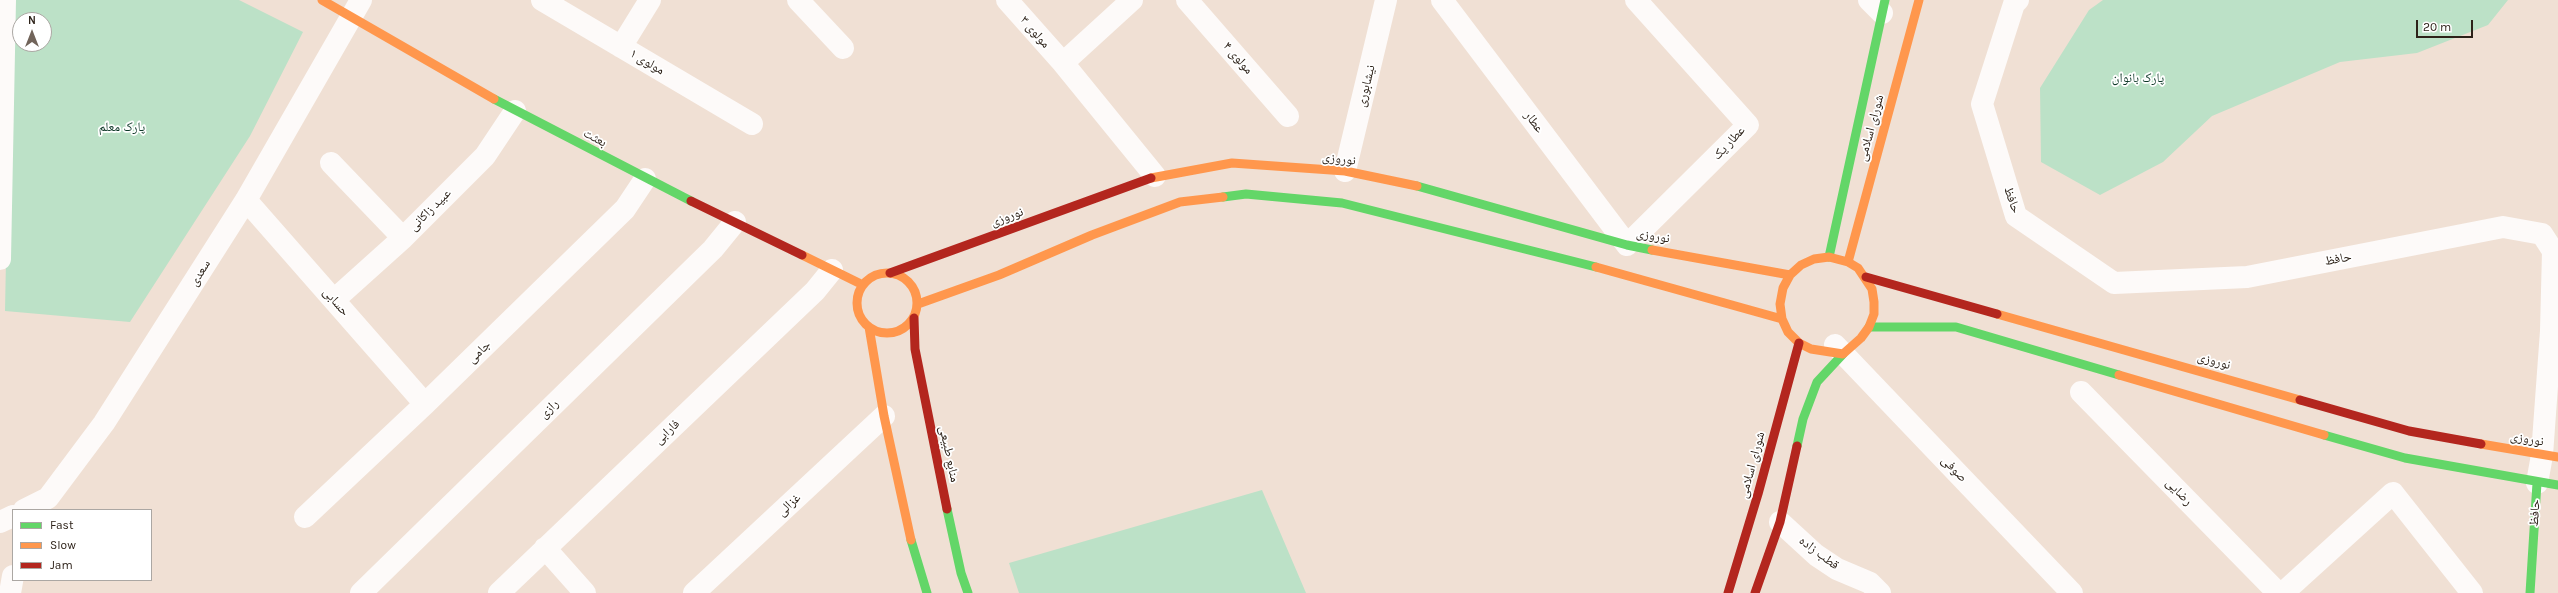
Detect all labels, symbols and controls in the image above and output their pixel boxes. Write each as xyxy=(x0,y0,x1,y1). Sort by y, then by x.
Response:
north arrow xyxy=(12,12,52,52)
scale bar xyxy=(2418,12,2475,38)
street label: مولوی ۳ xyxy=(1017,13,1053,51)
text: N xyxy=(28,14,36,27)
text: 20 m xyxy=(2423,20,2451,34)
street label: مولوی ۴ xyxy=(1220,39,1256,77)
street label: مولوی ۱ xyxy=(627,46,667,78)
street label: نیشابوری xyxy=(1353,63,1379,109)
park label: پارک بانوان xyxy=(2112,70,2164,86)
street label: شورای اسلامی xyxy=(1855,93,1887,163)
street label: عطار xyxy=(1521,108,1547,136)
park label: پارک معلم xyxy=(99,119,145,135)
street label: عطار یک xyxy=(1709,123,1749,163)
street label: بعثت xyxy=(581,125,609,151)
street label: نوروزی xyxy=(1321,149,1357,169)
street label: حافظ xyxy=(2000,185,2024,215)
street label: عبید زاکانی xyxy=(406,186,454,234)
street label: نوروزی xyxy=(988,204,1026,230)
street label: نوروزی xyxy=(1635,225,1671,247)
street label: حافظ xyxy=(2323,249,2353,269)
street label: سعدی xyxy=(186,257,214,289)
street label: حسابی xyxy=(319,285,353,319)
street label: جامی xyxy=(464,337,494,367)
street label: نوروزی xyxy=(2196,349,2232,373)
street label: رازی xyxy=(536,396,562,422)
street label: فارابی xyxy=(651,416,683,448)
street label: منابع طبیعی xyxy=(935,424,963,484)
street label: نوروزی xyxy=(2509,428,2545,450)
street label: شورای اسلامی xyxy=(1736,430,1768,500)
street label: صوفی xyxy=(1938,453,1970,485)
street label: رضایی xyxy=(2162,475,2196,509)
street label: غزالی xyxy=(774,490,804,520)
street label: حافظ xyxy=(2526,499,2544,527)
legend xyxy=(12,509,152,581)
text: Fast xyxy=(50,518,73,532)
street label: قطب زاده xyxy=(1796,533,1842,573)
text: Slow xyxy=(50,538,76,552)
text: Jam xyxy=(50,558,73,572)

